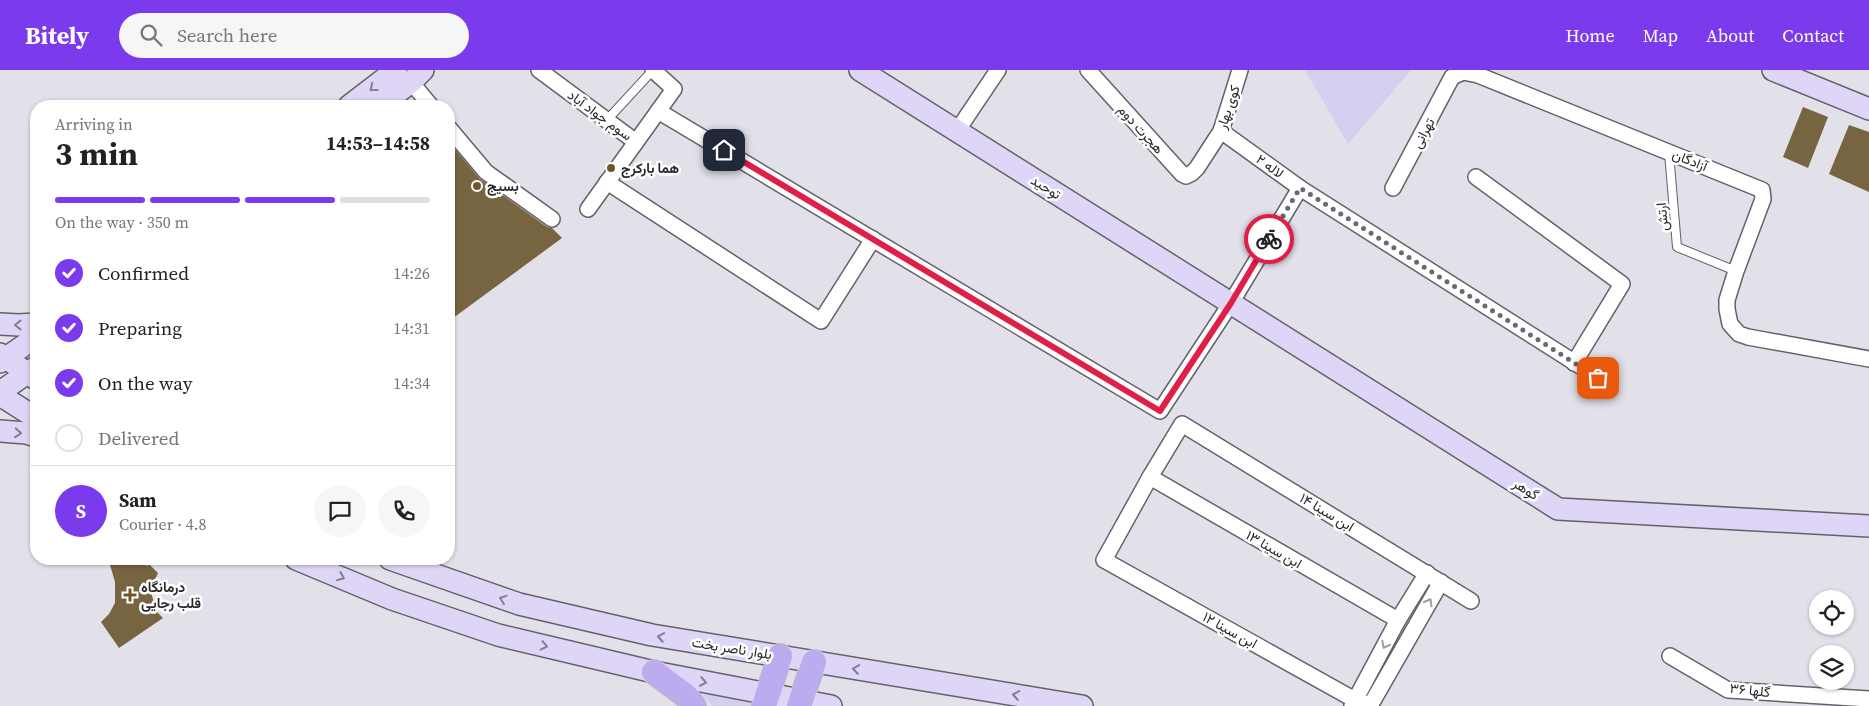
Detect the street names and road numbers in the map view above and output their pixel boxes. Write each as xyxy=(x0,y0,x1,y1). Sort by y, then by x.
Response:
street label: کوی بهار xyxy=(1211,82,1245,133)
street label: سوم جواد آباد xyxy=(564,85,636,145)
street label: هجرت دوم xyxy=(1113,100,1169,158)
street label: تهرانی xyxy=(1407,114,1439,152)
street label: آزادگان xyxy=(1669,144,1712,177)
street label: لاله ۲ xyxy=(1252,149,1288,183)
street label: توحید xyxy=(1027,170,1065,204)
street label: ارتش xyxy=(1651,202,1673,232)
street label: گوهر xyxy=(1508,473,1543,505)
street label: ابن سینا ۱۴ xyxy=(1296,488,1358,536)
street label: ابن سینا ۱۳ xyxy=(1242,525,1306,573)
street label: ابن سینا ۱۲ xyxy=(1199,607,1261,653)
street label: بلوار ناصر بخت xyxy=(691,632,773,664)
street label: ۳۶ گلها xyxy=(1729,678,1771,702)

